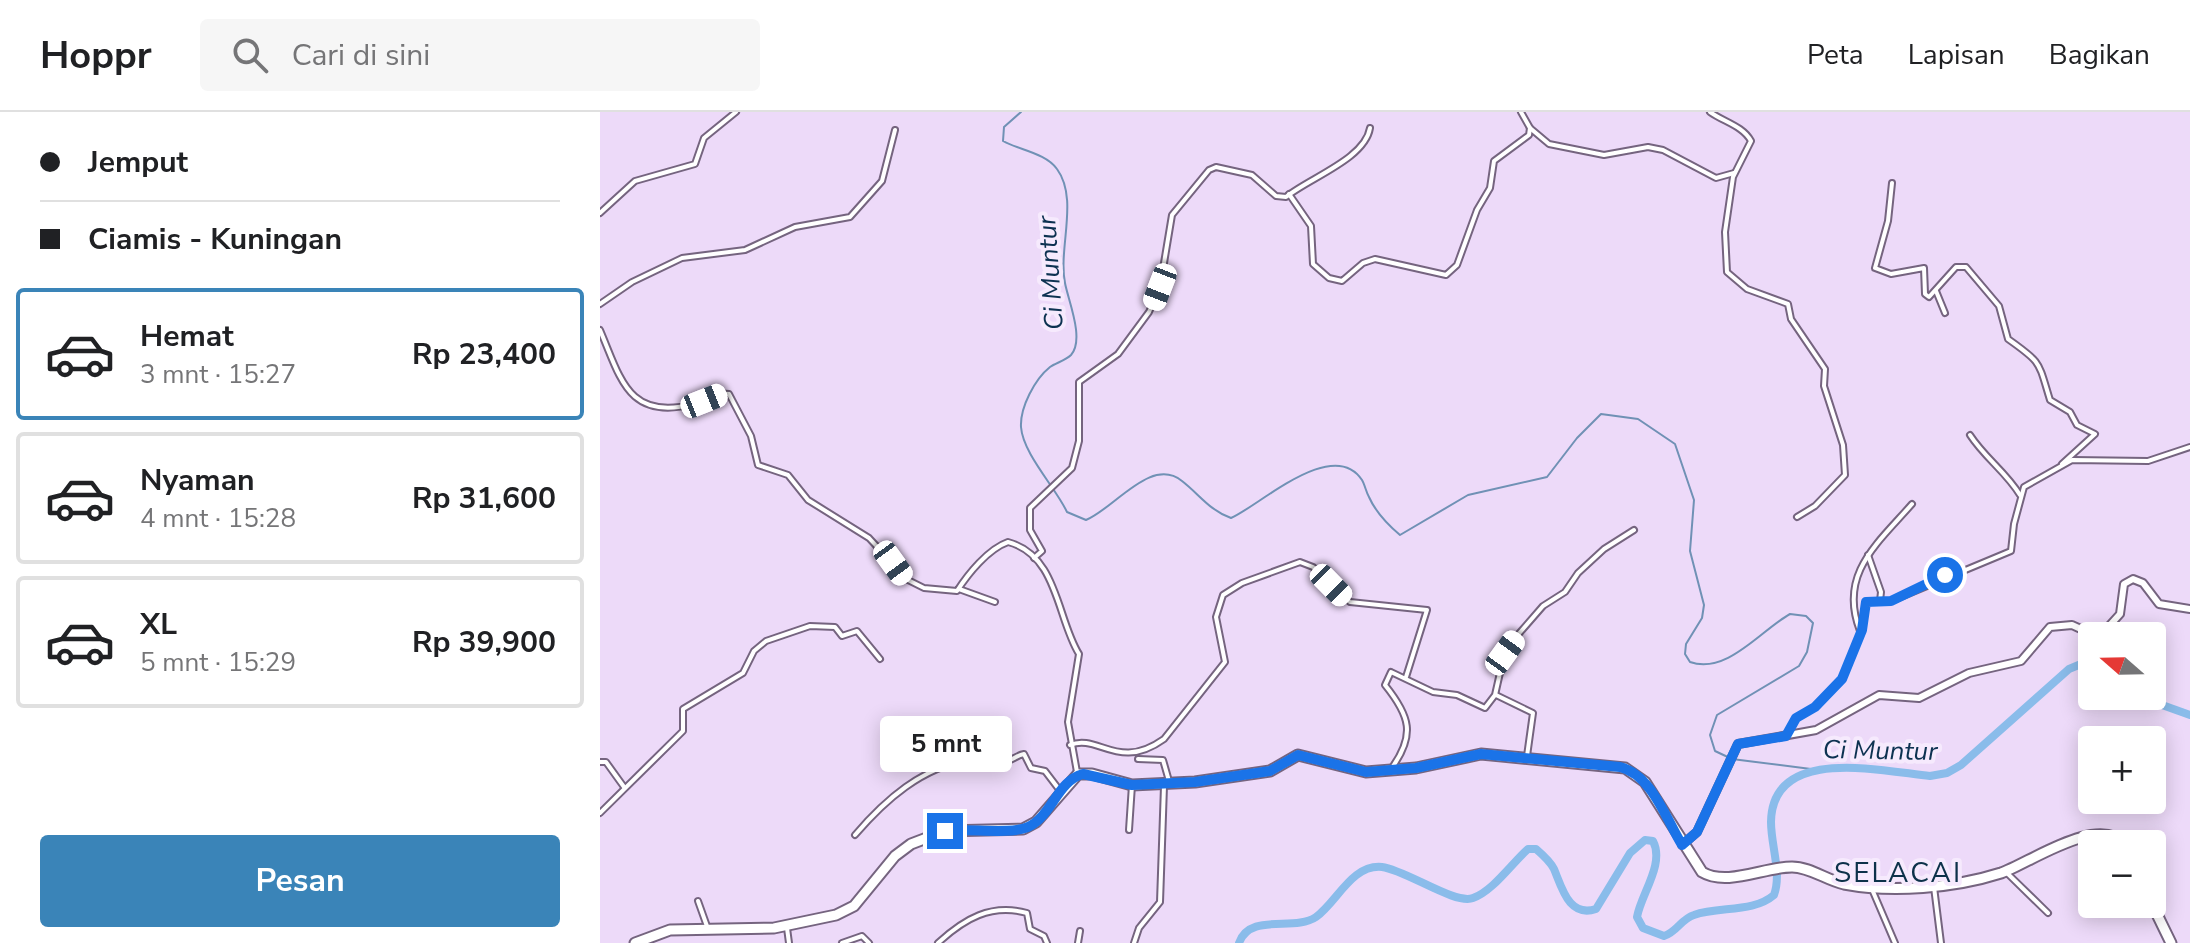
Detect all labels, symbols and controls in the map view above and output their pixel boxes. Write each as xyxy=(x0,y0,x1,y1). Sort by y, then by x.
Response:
search box xyxy=(200,19,760,91)
text: Hoppr xyxy=(40,30,152,81)
icon: search xyxy=(228,33,272,77)
text: Cari di sini xyxy=(292,35,430,76)
text: Peta xyxy=(1807,36,1864,74)
text: Lapisan xyxy=(1908,36,2005,74)
text: Bagikan xyxy=(2049,36,2150,74)
text: Jemput xyxy=(88,142,188,183)
water label: Ci Muntur xyxy=(1029,214,1072,331)
text: Ciamis - Kuningan xyxy=(88,219,342,260)
car xyxy=(1140,260,1180,314)
text: Hemat xyxy=(140,316,234,357)
icon: car xyxy=(44,318,116,390)
text: Rp 23,400 xyxy=(412,334,556,375)
text: 3 mnt · 15:27 xyxy=(140,357,296,392)
car xyxy=(677,381,731,421)
text: Nyaman xyxy=(140,460,255,501)
icon: car xyxy=(44,462,116,534)
text: Rp 31,600 xyxy=(412,478,556,519)
text: 4 mnt · 15:28 xyxy=(140,501,296,536)
car xyxy=(869,537,917,589)
route start xyxy=(1927,557,1963,593)
car xyxy=(1306,560,1356,610)
text: XL xyxy=(140,604,177,645)
icon: car xyxy=(44,606,116,678)
text: Rp 39,900 xyxy=(412,622,556,663)
north arrow xyxy=(2078,622,2166,710)
map controls xyxy=(2078,622,2166,918)
car xyxy=(1481,627,1529,679)
text: 5 mnt · 15:29 xyxy=(140,645,296,680)
callout: 5 mnt xyxy=(879,715,1011,771)
text: 5 mnt xyxy=(911,726,981,761)
button: + xyxy=(2078,726,2166,814)
water label: Ci Muntur xyxy=(1822,732,1938,769)
route end xyxy=(927,813,963,849)
button: − xyxy=(2078,830,2166,918)
button: Pesan xyxy=(40,835,560,927)
district label: SELACAI xyxy=(1834,854,1962,892)

